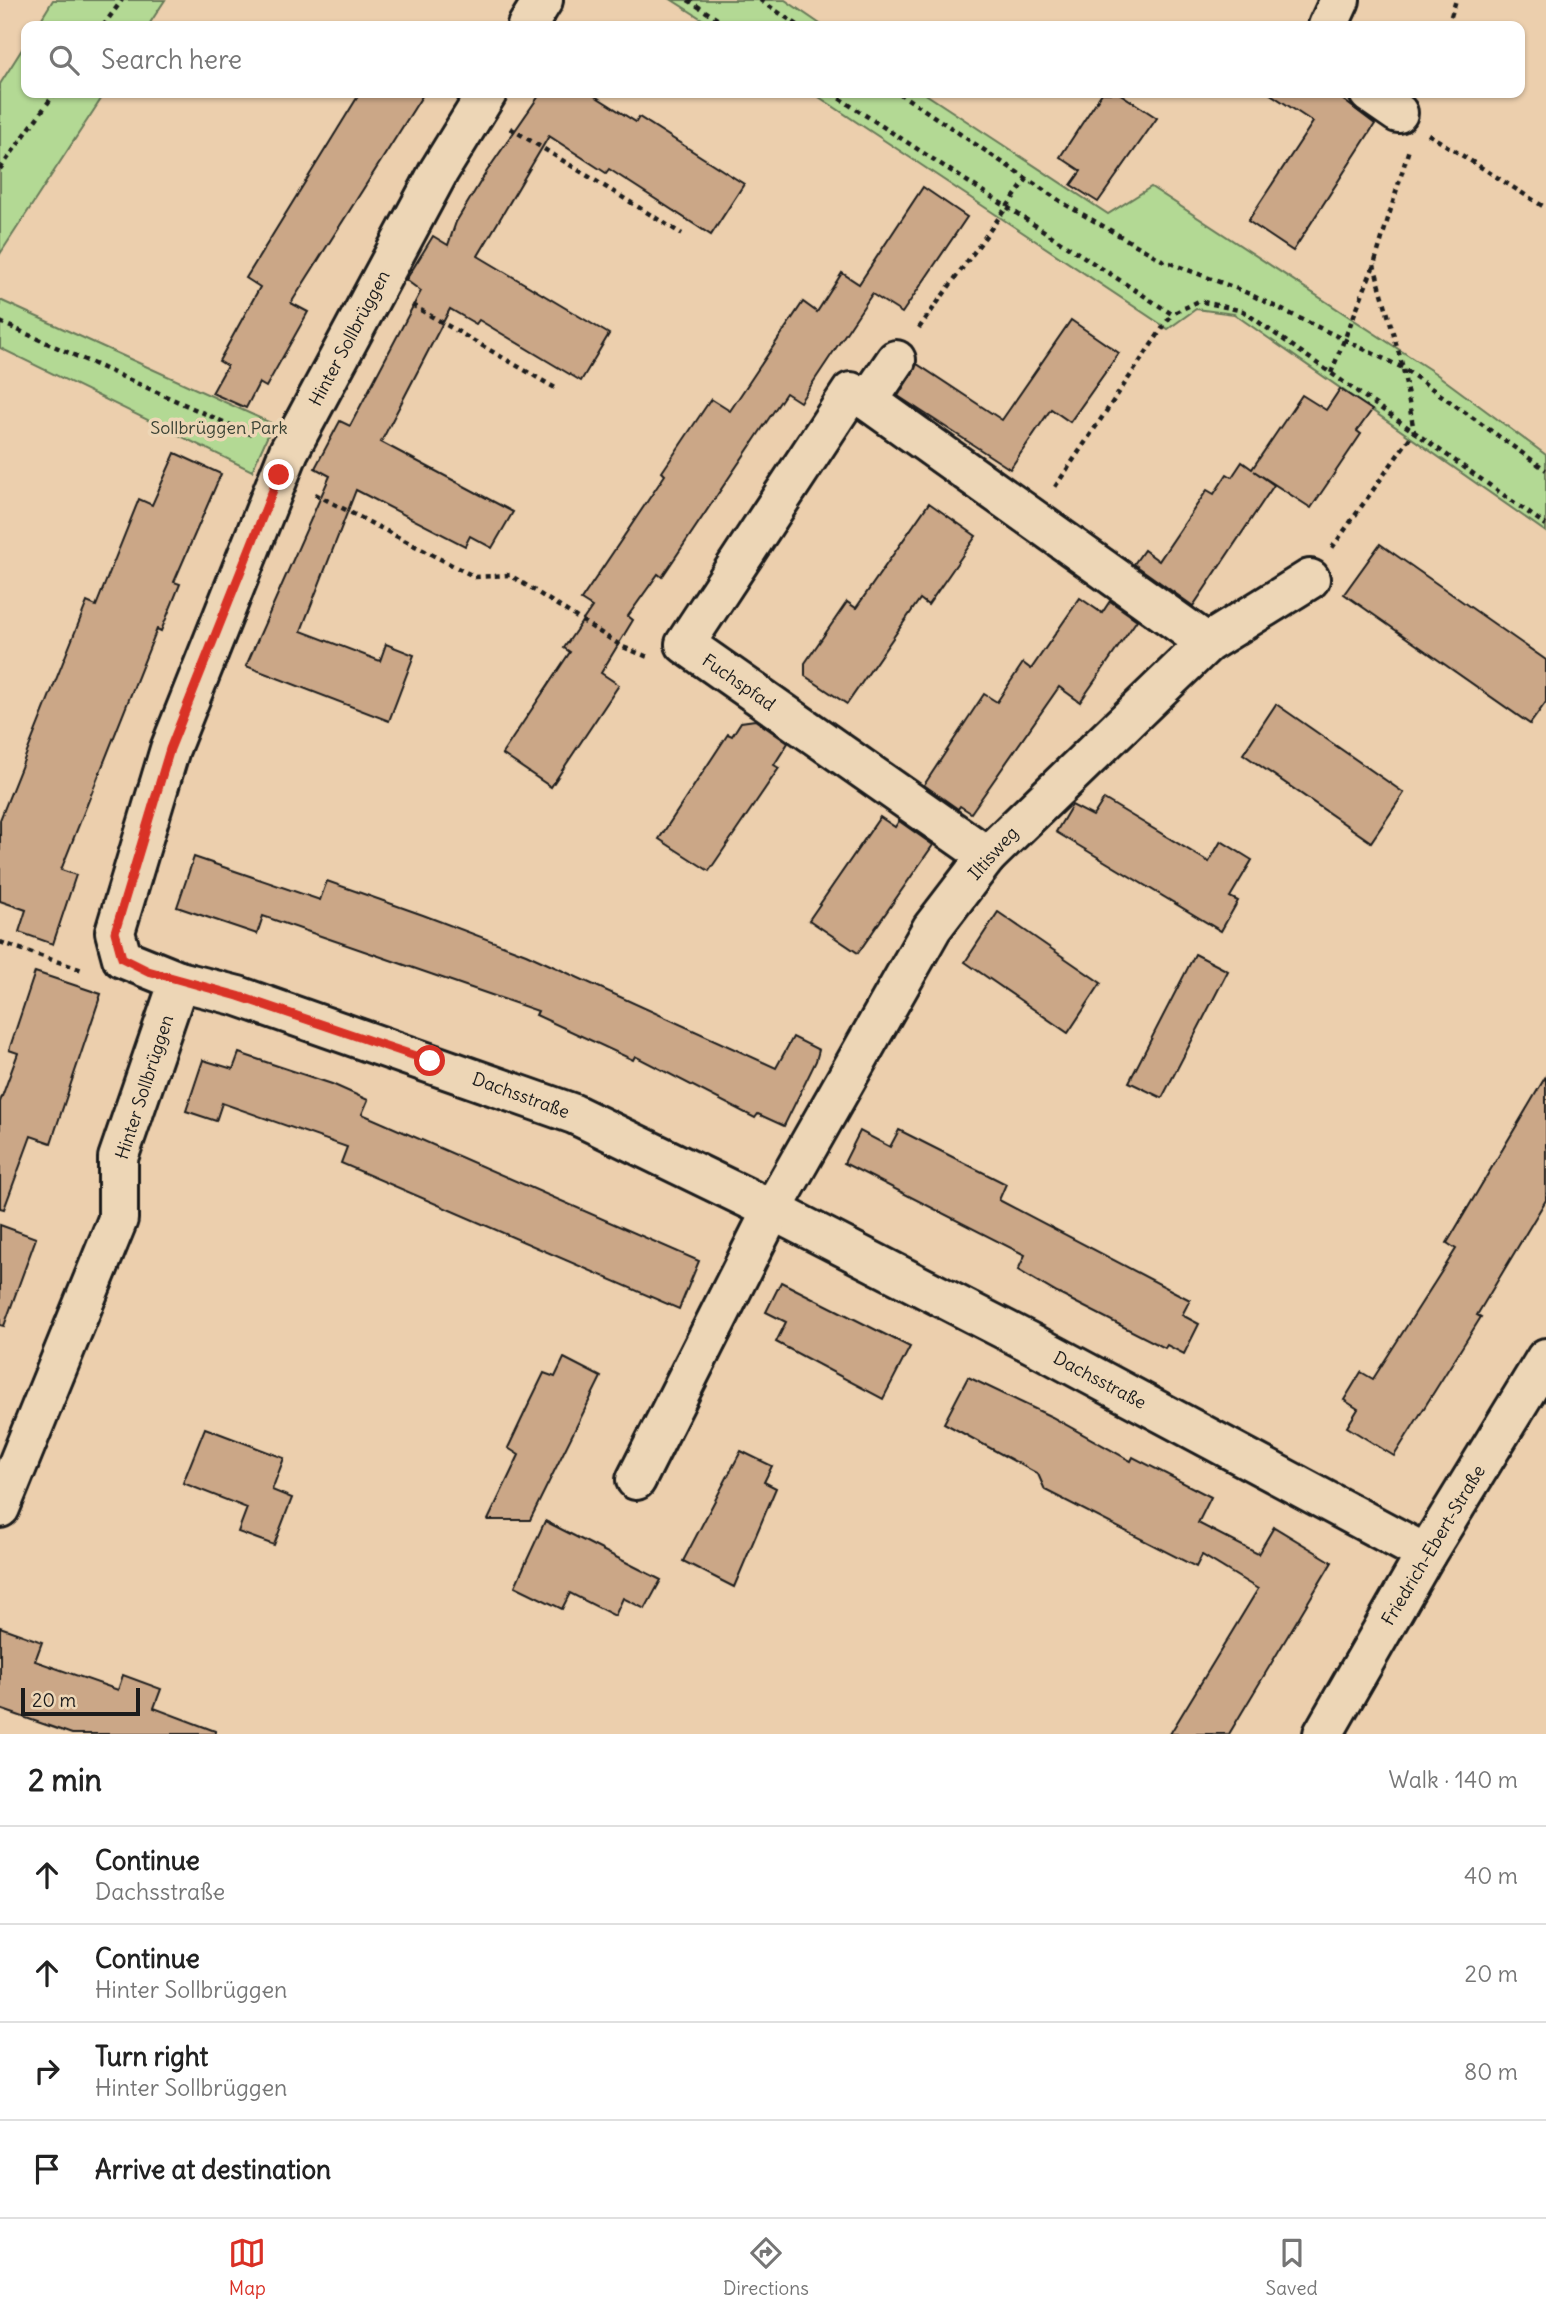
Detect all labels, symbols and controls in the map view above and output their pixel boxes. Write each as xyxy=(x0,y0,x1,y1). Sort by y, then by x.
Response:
search box xyxy=(21,21,1525,98)
icon: search xyxy=(45,41,83,79)
text: Search here xyxy=(101,43,242,76)
street label: Hinter Sollbrüggen xyxy=(304,266,394,410)
park label: Sollbrüggen Park xyxy=(150,416,288,439)
route end xyxy=(263,459,294,490)
street label: Fuchspfad xyxy=(698,648,780,716)
street label: Iltisweg xyxy=(963,822,1023,884)
street label: Hinter Sollbrüggen xyxy=(110,1012,178,1162)
route start xyxy=(414,1045,445,1076)
street label: Dachsstraße xyxy=(469,1067,573,1123)
street label: Dachsstraße xyxy=(1050,1346,1150,1414)
street label: Friedrich-Ebert-Straße xyxy=(1376,1461,1490,1629)
scale bar xyxy=(21,1685,140,1717)
text: 20 m xyxy=(32,1688,76,1712)
text: 2 min xyxy=(28,1761,102,1799)
text: Walk · 140 m xyxy=(1389,1765,1518,1794)
text: Continue xyxy=(95,1844,200,1877)
icon: ahead xyxy=(28,1856,66,1894)
text: 40 m xyxy=(1464,1861,1518,1890)
text: Dachsstraße xyxy=(95,1877,225,1906)
text: Continue xyxy=(95,1942,200,1975)
icon: ahead xyxy=(28,1954,66,1992)
text: 20 m xyxy=(1465,1959,1518,1988)
text: Hinter Sollbrüggen xyxy=(95,1975,287,2004)
text: Turn right xyxy=(95,2040,208,2073)
icon: right xyxy=(28,2052,66,2090)
text: 80 m xyxy=(1464,2057,1518,2086)
text: Hinter Sollbrüggen xyxy=(95,2073,287,2102)
icon: arrive xyxy=(28,2150,66,2188)
text: Arrive at destination xyxy=(95,2153,331,2186)
tab: Map xyxy=(228,2234,266,2300)
tab: Directions xyxy=(723,2234,809,2300)
tab: Saved xyxy=(1266,2234,1318,2300)

